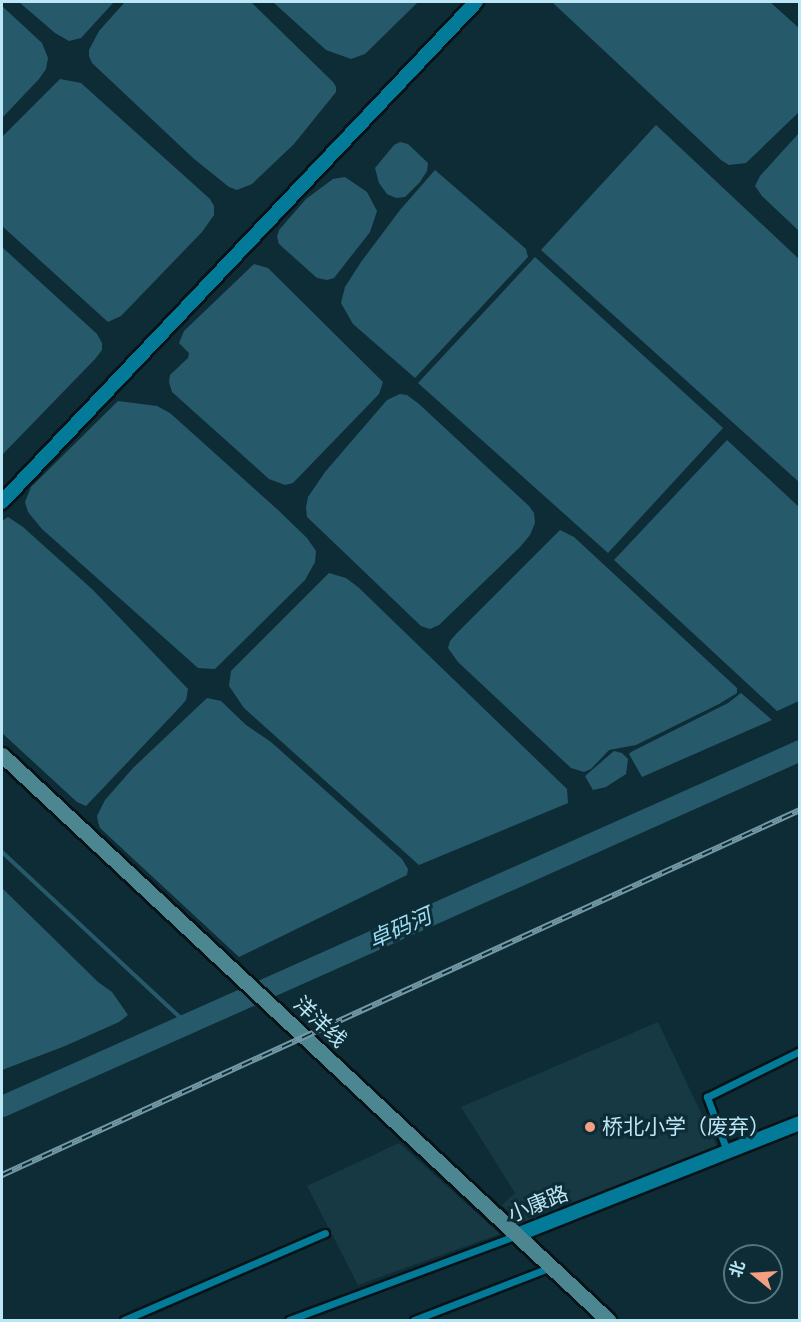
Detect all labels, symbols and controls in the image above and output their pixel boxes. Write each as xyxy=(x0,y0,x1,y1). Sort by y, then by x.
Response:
water label: 卓码河 xyxy=(364,903,436,953)
street label: 洋洋线 xyxy=(288,991,352,1053)
place label: 桥北小学（废弃） xyxy=(602,1114,770,1140)
marker: 桥北小学（废弃） xyxy=(583,1120,597,1134)
street label: 小康路 xyxy=(504,1181,572,1227)
north arrow xyxy=(723,1244,783,1304)
text: 北 xyxy=(726,1258,749,1279)

